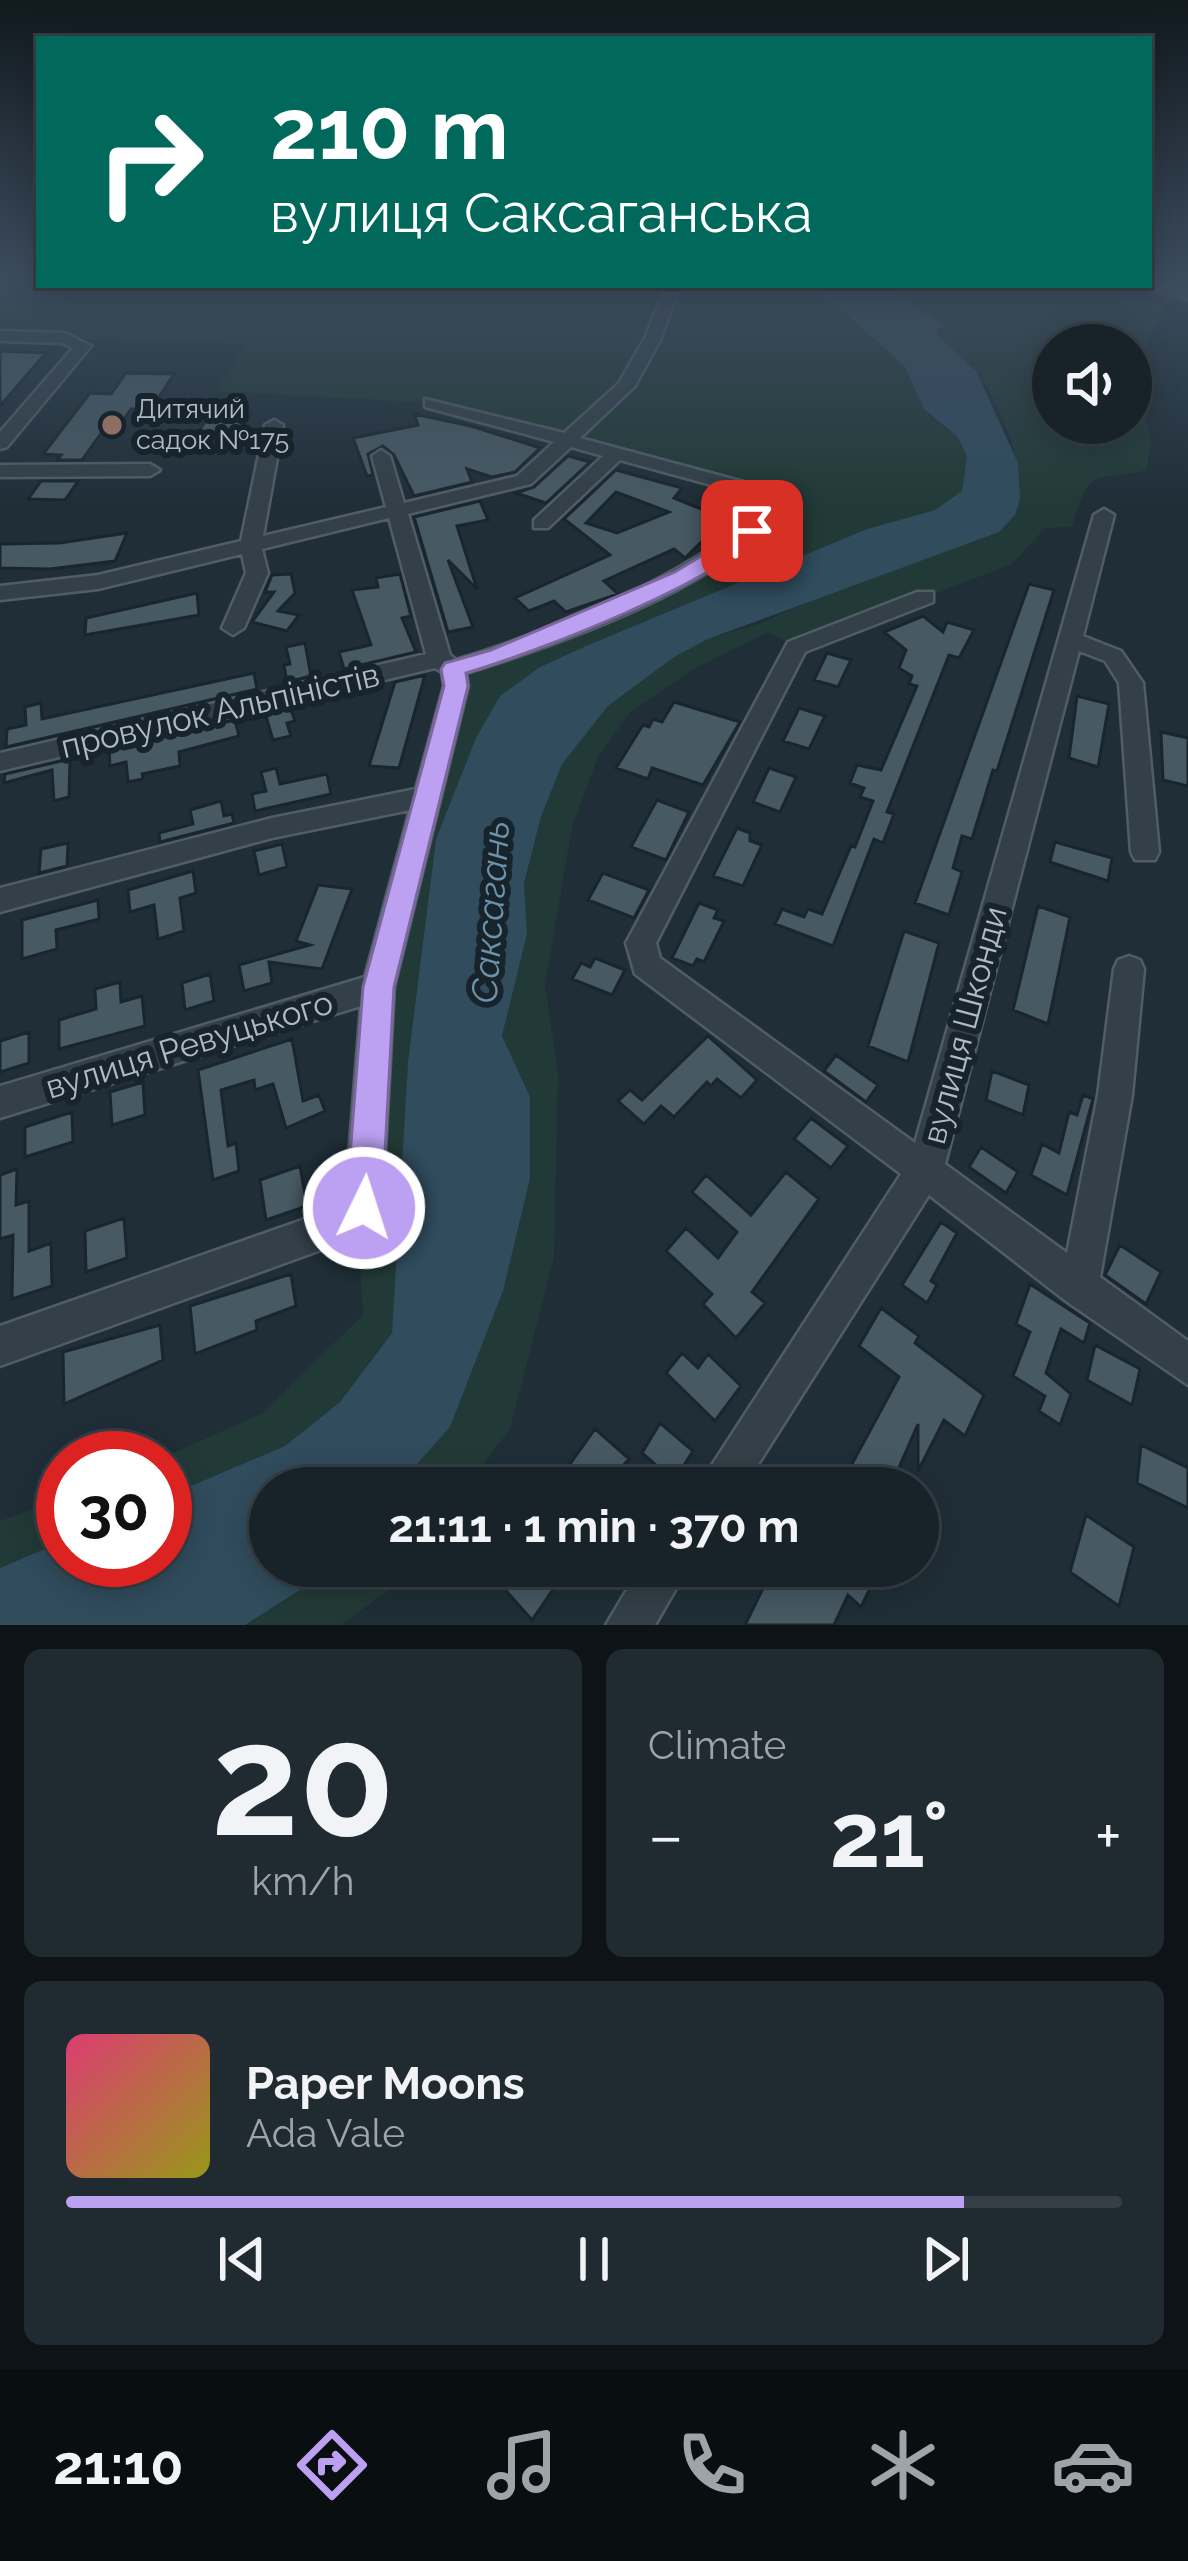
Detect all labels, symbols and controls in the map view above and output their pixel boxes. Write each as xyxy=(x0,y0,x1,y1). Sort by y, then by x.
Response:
text: 210 m xyxy=(270,80,509,179)
icon: right xyxy=(72,84,228,240)
text: вулиця Саксаганська xyxy=(270,181,812,245)
map controls xyxy=(1032,324,1152,444)
button: sound xyxy=(1032,324,1152,444)
place label: Дитячий садок №175 xyxy=(136,393,289,455)
marker: Дитячий садок №175 xyxy=(99,412,125,438)
pin xyxy=(701,480,803,582)
icon: arrive xyxy=(719,498,785,564)
street label: провулок Альпіністів xyxy=(57,655,383,766)
water label: Саксагань xyxy=(463,819,517,1005)
street label: вулиця Шконди xyxy=(914,902,1015,1148)
street label: вулиця Ревуцького xyxy=(41,982,337,1107)
position arrow xyxy=(301,1145,427,1271)
speed limit sign: 30 xyxy=(36,1431,192,1587)
text: 21:11 · 1 min · 370 m xyxy=(389,1500,799,1553)
text: 20 xyxy=(211,1688,395,1872)
text: Climate xyxy=(648,1722,786,1768)
text: 21° xyxy=(830,1782,949,1888)
text: − xyxy=(648,1797,684,1874)
text: + xyxy=(1095,1797,1122,1874)
text: km/h xyxy=(252,1858,354,1904)
text: Paper Moons xyxy=(246,2057,525,2110)
text: Ada Vale xyxy=(246,2110,405,2156)
icon: previous xyxy=(209,2226,275,2292)
icon: pause xyxy=(561,2226,627,2292)
icon: next xyxy=(913,2226,979,2292)
icon: directions xyxy=(290,2423,374,2507)
icon: music xyxy=(480,2423,564,2507)
icon: phone xyxy=(670,2423,754,2507)
icon: climate xyxy=(861,2423,945,2507)
icon: car xyxy=(1051,2423,1135,2507)
text: 21:10 xyxy=(53,2433,183,2497)

